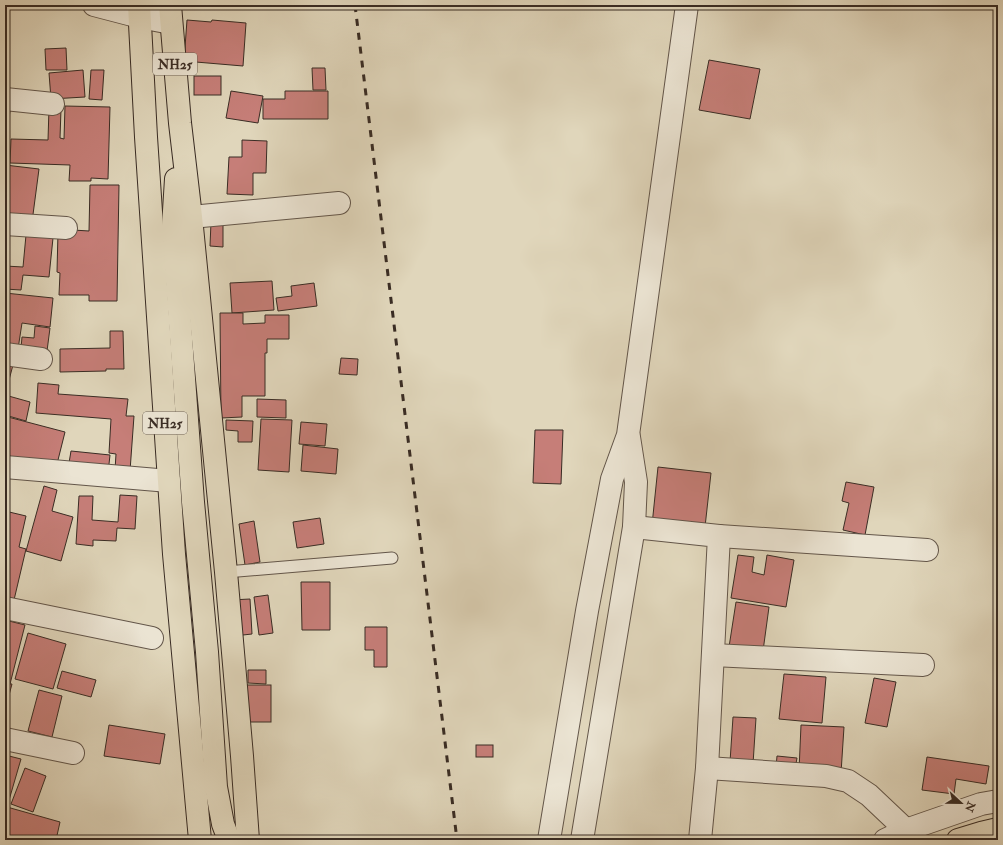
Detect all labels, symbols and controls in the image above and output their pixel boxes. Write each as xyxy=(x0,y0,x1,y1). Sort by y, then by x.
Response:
road number: NH25 xyxy=(153,53,197,75)
road number: NH25 xyxy=(143,412,187,434)
north arrow xyxy=(941,783,981,823)
text: N xyxy=(962,799,978,815)

